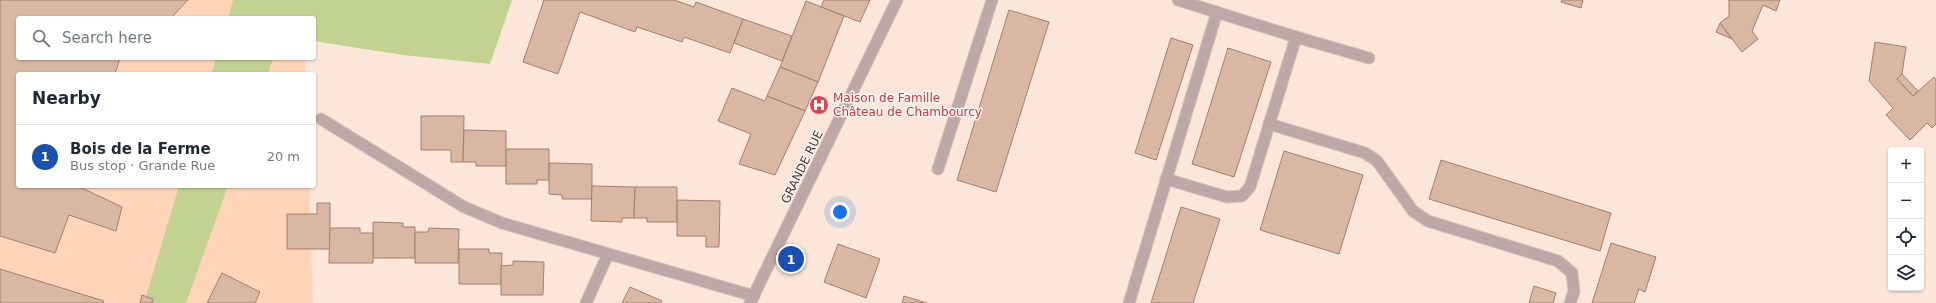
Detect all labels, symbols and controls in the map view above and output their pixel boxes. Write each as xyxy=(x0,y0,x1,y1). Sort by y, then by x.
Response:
search box xyxy=(16,16,316,60)
icon: search xyxy=(30,27,52,49)
text: Search here xyxy=(62,29,152,47)
text: Nearby xyxy=(32,88,101,108)
place label: Maison de Famille Château de Chambourcy xyxy=(833,91,982,119)
hospital icon: Maison de Famille Château de Chambourcy xyxy=(808,94,830,116)
street label: GRANDE RUE xyxy=(778,128,826,206)
text: Bois de la Ferme xyxy=(70,140,211,158)
map controls xyxy=(1888,147,1924,291)
button: + xyxy=(1888,147,1924,183)
text: 1 xyxy=(40,149,50,164)
text: 20 m xyxy=(267,149,300,164)
text: Bus stop · Grande Rue xyxy=(70,158,215,173)
button: − xyxy=(1888,183,1924,219)
your location xyxy=(830,202,850,222)
button: locate xyxy=(1888,219,1924,255)
pin: 1 xyxy=(778,244,804,274)
button: layers xyxy=(1888,255,1924,291)

